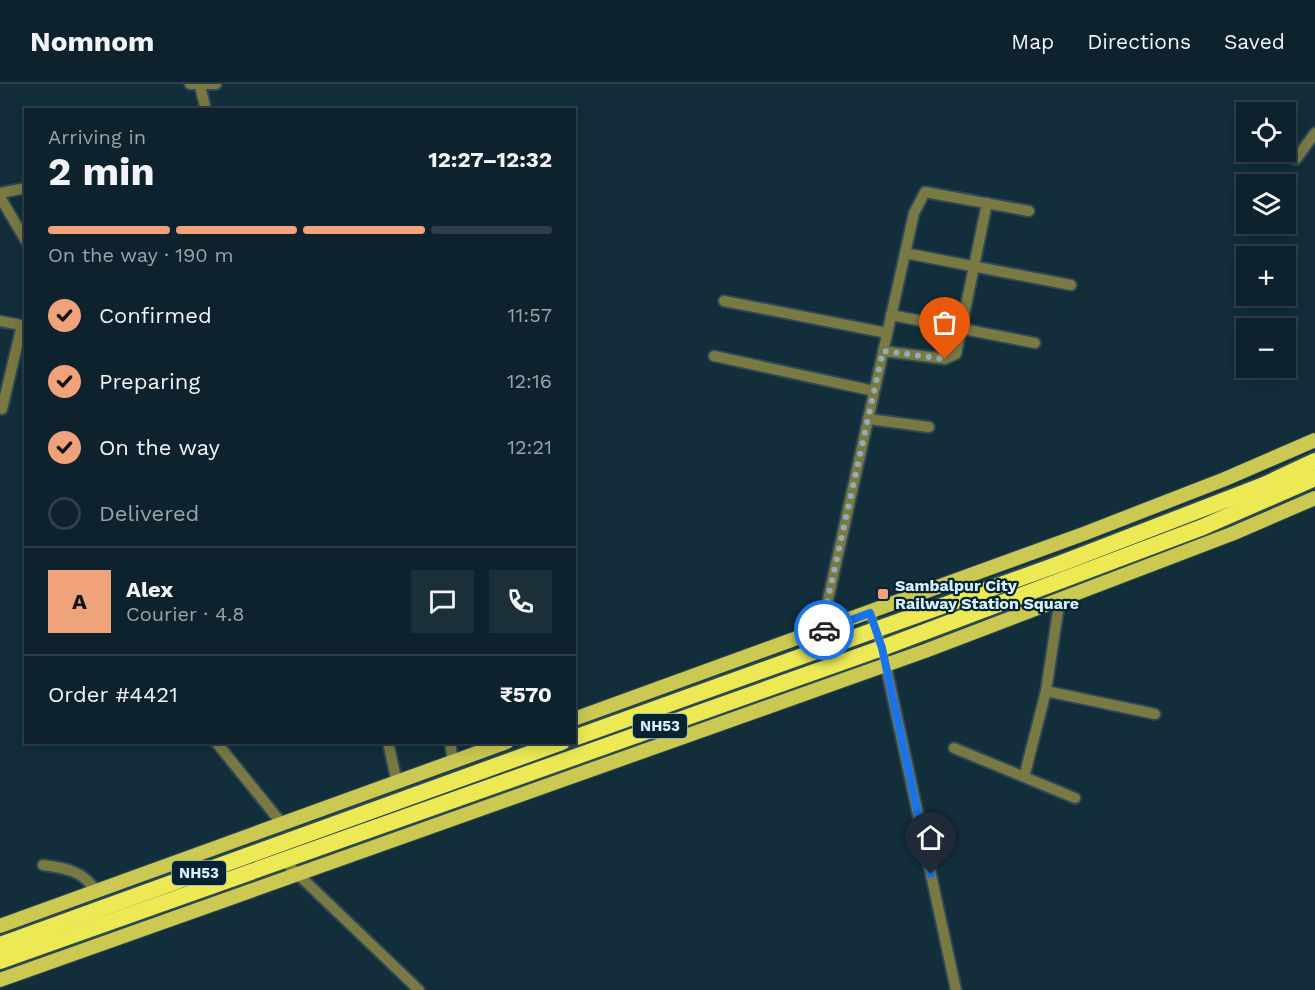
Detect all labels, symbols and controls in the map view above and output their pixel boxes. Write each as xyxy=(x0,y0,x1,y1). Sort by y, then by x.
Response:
text: Nomnom xyxy=(30,25,154,58)
text: Map xyxy=(1011,29,1054,54)
text: Directions xyxy=(1087,29,1191,54)
text: Saved xyxy=(1224,29,1285,54)
map controls xyxy=(1236,102,1296,378)
button: locate xyxy=(1236,102,1296,162)
text: Arriving in xyxy=(48,125,146,149)
text: 12:27–12:32 xyxy=(428,147,552,172)
text: 2 min xyxy=(48,149,155,194)
button: layers xyxy=(1236,174,1296,234)
text: On the way · 190 m xyxy=(48,243,234,267)
button: + xyxy=(1236,246,1296,306)
pin xyxy=(919,297,970,359)
icon: check xyxy=(48,299,81,332)
text: Confirmed xyxy=(99,303,212,328)
text: 11:57 xyxy=(508,303,552,327)
icon: bag xyxy=(928,306,961,339)
button: − xyxy=(1236,318,1296,378)
icon: check xyxy=(48,365,81,398)
text: Preparing xyxy=(99,369,200,394)
text: 12:16 xyxy=(507,369,552,393)
icon: check xyxy=(48,431,81,464)
text: On the way xyxy=(99,435,220,460)
text: 12:21 xyxy=(507,435,552,459)
text: Delivered xyxy=(99,501,199,526)
button: chat xyxy=(411,570,474,633)
button: phone xyxy=(489,570,552,633)
place label: Sambalpur City Railway Station Square xyxy=(895,576,1079,613)
text: Alex xyxy=(126,577,173,602)
marker: Sambalpur City Railway Station Square xyxy=(876,587,890,601)
text: A xyxy=(72,589,87,614)
courier xyxy=(794,600,854,660)
text: Courier · 4.8 xyxy=(126,602,245,626)
icon: car xyxy=(808,614,841,647)
text: Order #4421 xyxy=(48,682,178,707)
text: ₹570 xyxy=(500,682,552,707)
road number: NH53 xyxy=(633,714,687,738)
pin xyxy=(905,812,956,874)
icon: home xyxy=(914,821,947,854)
road number: NH53 xyxy=(172,861,226,885)

